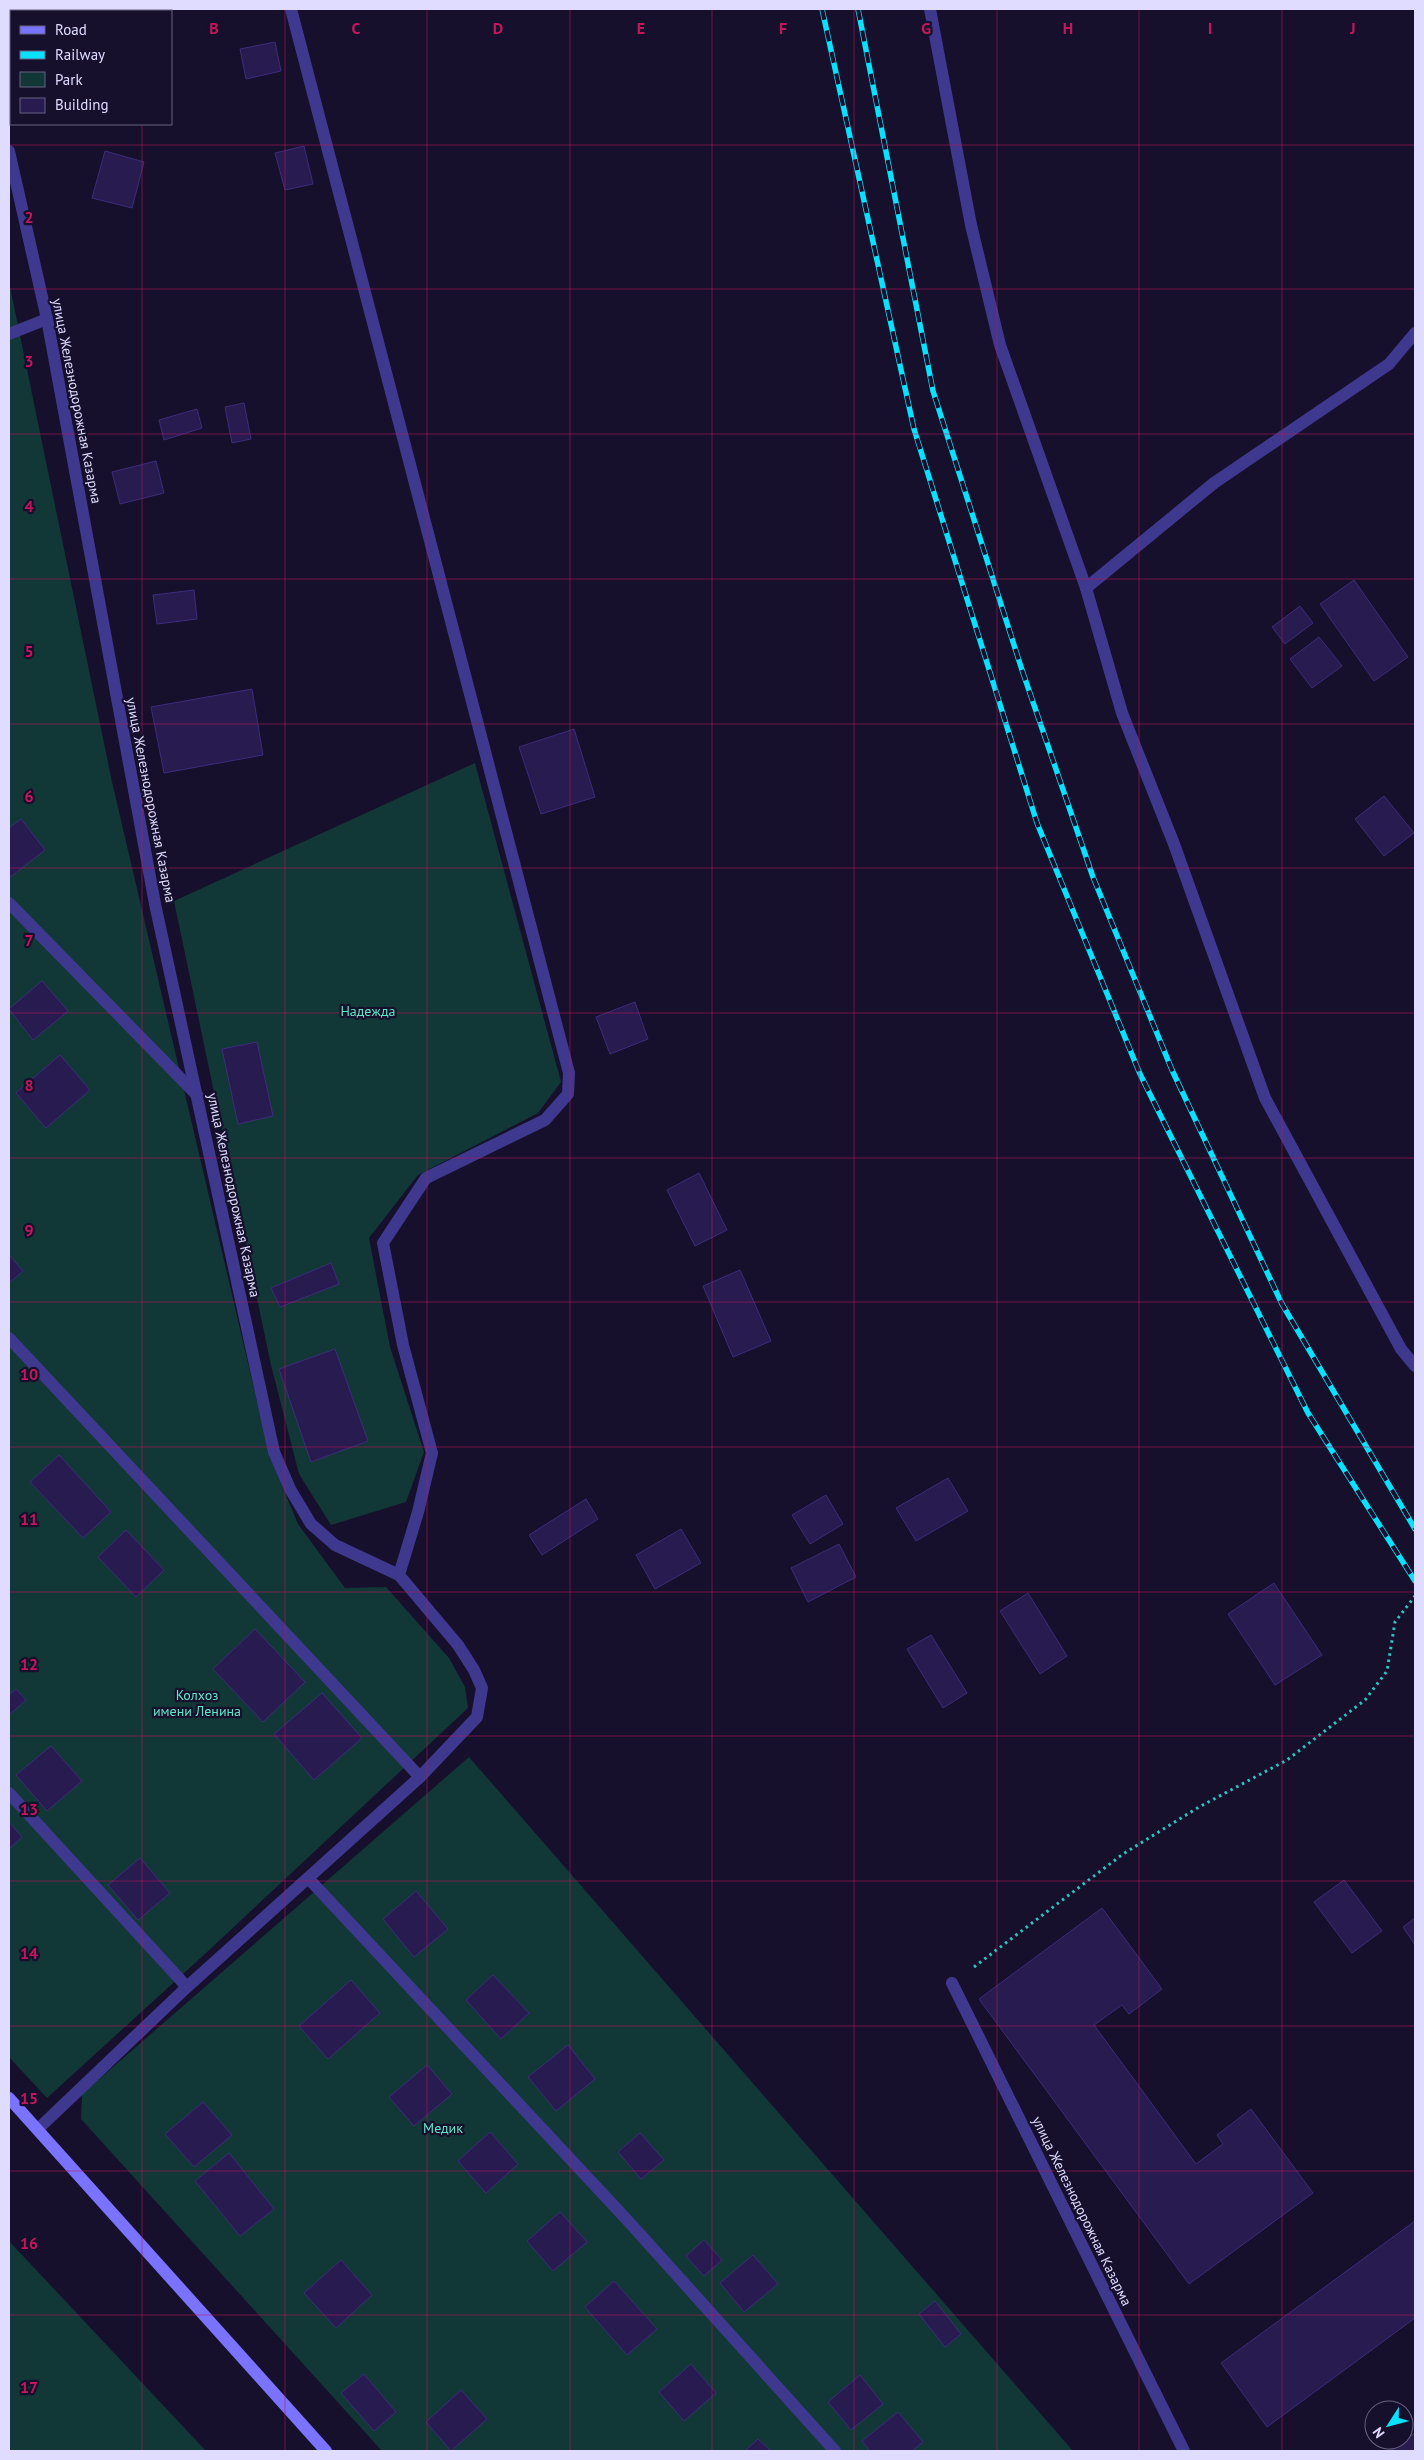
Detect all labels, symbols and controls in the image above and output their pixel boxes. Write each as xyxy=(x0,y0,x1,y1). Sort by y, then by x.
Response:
legend xyxy=(10,10,172,125)
text: B xyxy=(209,18,219,38)
text: C xyxy=(352,18,361,38)
text: D xyxy=(493,18,503,38)
text: E xyxy=(637,18,645,38)
text: F xyxy=(779,18,787,38)
text: G xyxy=(921,18,931,38)
text: H xyxy=(1063,18,1073,38)
text: I xyxy=(1208,18,1212,38)
text: J xyxy=(1349,18,1356,38)
text: Road xyxy=(55,20,87,39)
text: Railway xyxy=(55,45,105,64)
text: Park xyxy=(55,70,83,89)
text: Building xyxy=(55,95,109,114)
text: 2 xyxy=(24,207,34,227)
street label: улица Железнодорожная Казарма xyxy=(48,297,106,505)
text: 3 xyxy=(24,351,34,371)
text: 4 xyxy=(24,496,34,516)
text: 5 xyxy=(24,641,34,661)
street label: улица Железнодорожная Казарма xyxy=(122,696,180,904)
text: 6 xyxy=(24,786,34,806)
text: 7 xyxy=(24,930,34,950)
park label: Надежда xyxy=(340,1002,396,1020)
text: 8 xyxy=(24,1075,34,1095)
street label: улица Железнодорожная Казарма xyxy=(204,1091,265,1299)
text: 9 xyxy=(24,1220,34,1240)
text: 10 xyxy=(20,1364,38,1384)
text: 11 xyxy=(20,1509,38,1529)
text: 12 xyxy=(20,1654,38,1674)
park label: Колхоз имени Ленина xyxy=(153,1686,241,1720)
text: 13 xyxy=(20,1799,38,1819)
text: 14 xyxy=(20,1943,38,1963)
text: 15 xyxy=(20,2088,38,2108)
street label: улица Железнодорожная Казарма xyxy=(1028,2113,1136,2309)
park label: Медик xyxy=(423,2119,463,2137)
text: 16 xyxy=(20,2233,38,2253)
text: 17 xyxy=(20,2377,38,2397)
north arrow xyxy=(1364,2400,1414,2450)
text: N xyxy=(1368,2424,1388,2442)

